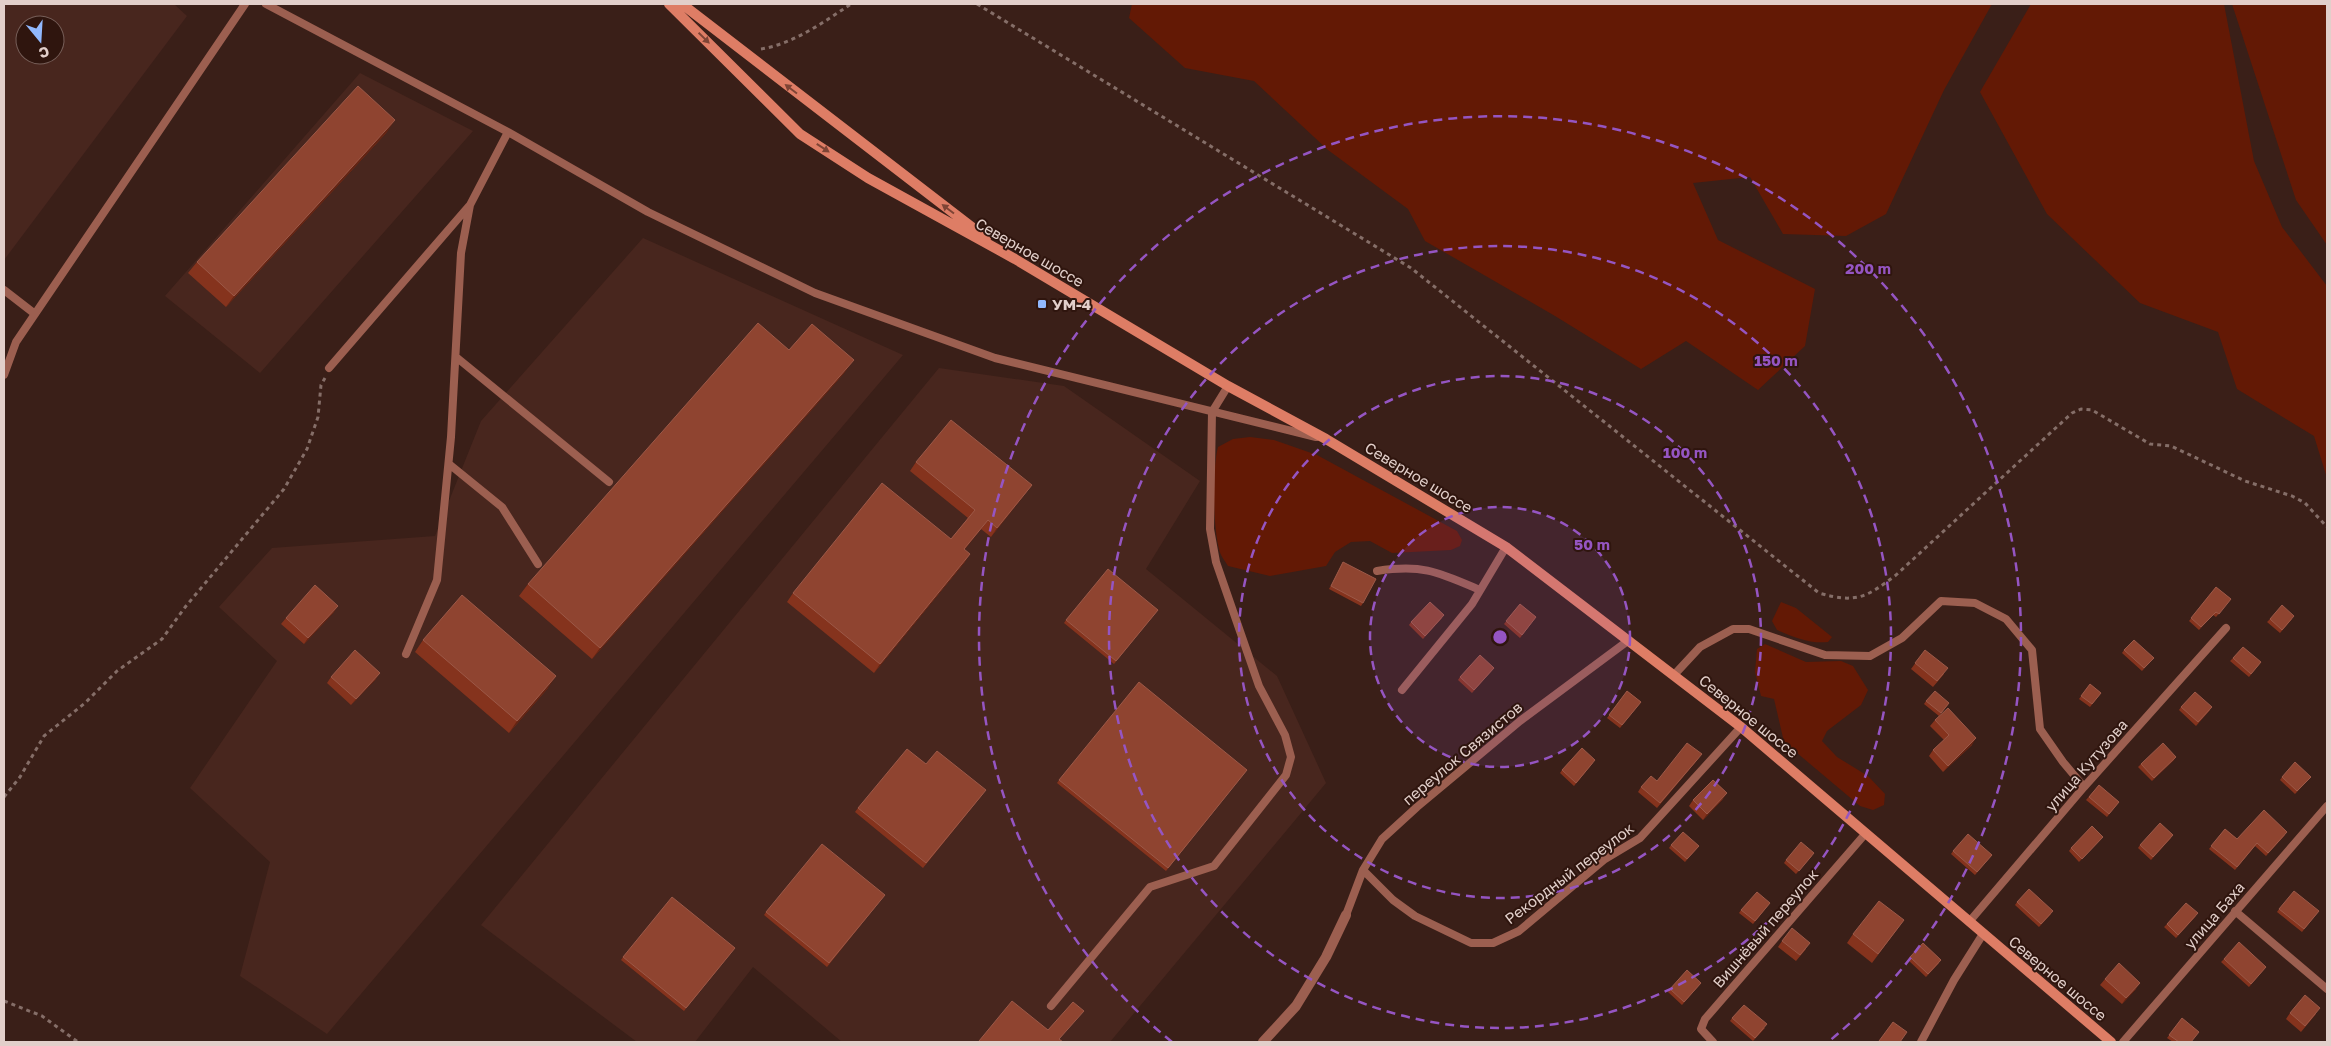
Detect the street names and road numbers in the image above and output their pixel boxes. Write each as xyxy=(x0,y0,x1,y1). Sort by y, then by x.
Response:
street label: Северное шоссе xyxy=(973,214,1088,290)
street label: Северное шоссе xyxy=(1362,438,1476,516)
street label: Северное шоссе xyxy=(1696,671,1802,762)
street label: переулок Связистов xyxy=(1398,698,1526,808)
street label: улица Кутузова xyxy=(2041,715,2131,815)
street label: Рекордный переулок xyxy=(1501,818,1637,927)
street label: Вишнёвый переулок xyxy=(1709,865,1822,991)
street label: улица Баха xyxy=(2180,878,2248,952)
street label: Северное шоссе xyxy=(2005,932,2111,1024)

